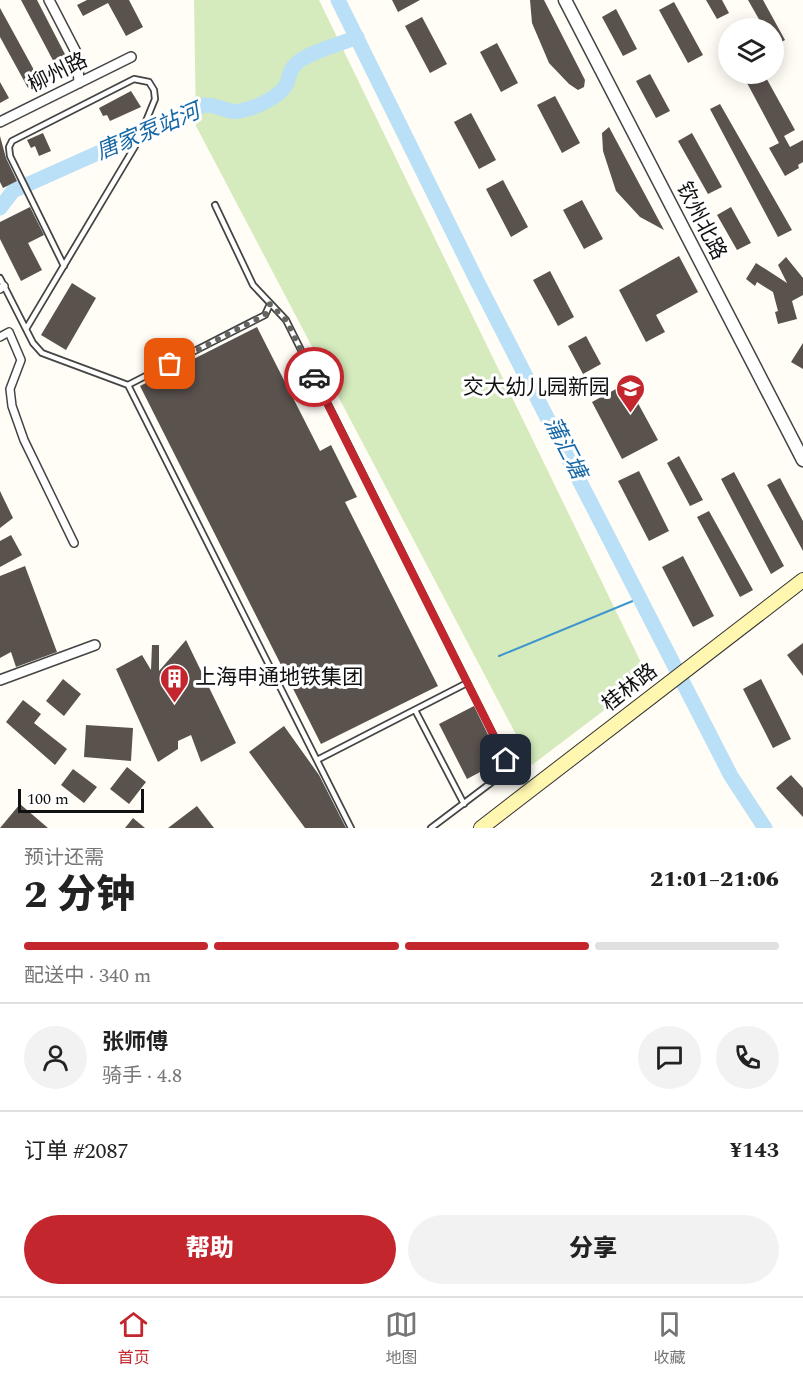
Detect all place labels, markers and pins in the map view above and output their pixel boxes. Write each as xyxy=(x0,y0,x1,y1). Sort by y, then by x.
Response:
pin xyxy=(144,338,195,389)
place label: 交大幼儿园新园 xyxy=(463,372,610,404)
school or university icon: 交大幼儿园新园 xyxy=(615,372,647,414)
building icon: 上海申通地铁集团 xyxy=(158,662,190,704)
place label: 上海申通地铁集团 xyxy=(195,662,363,694)
pin xyxy=(480,734,531,785)

